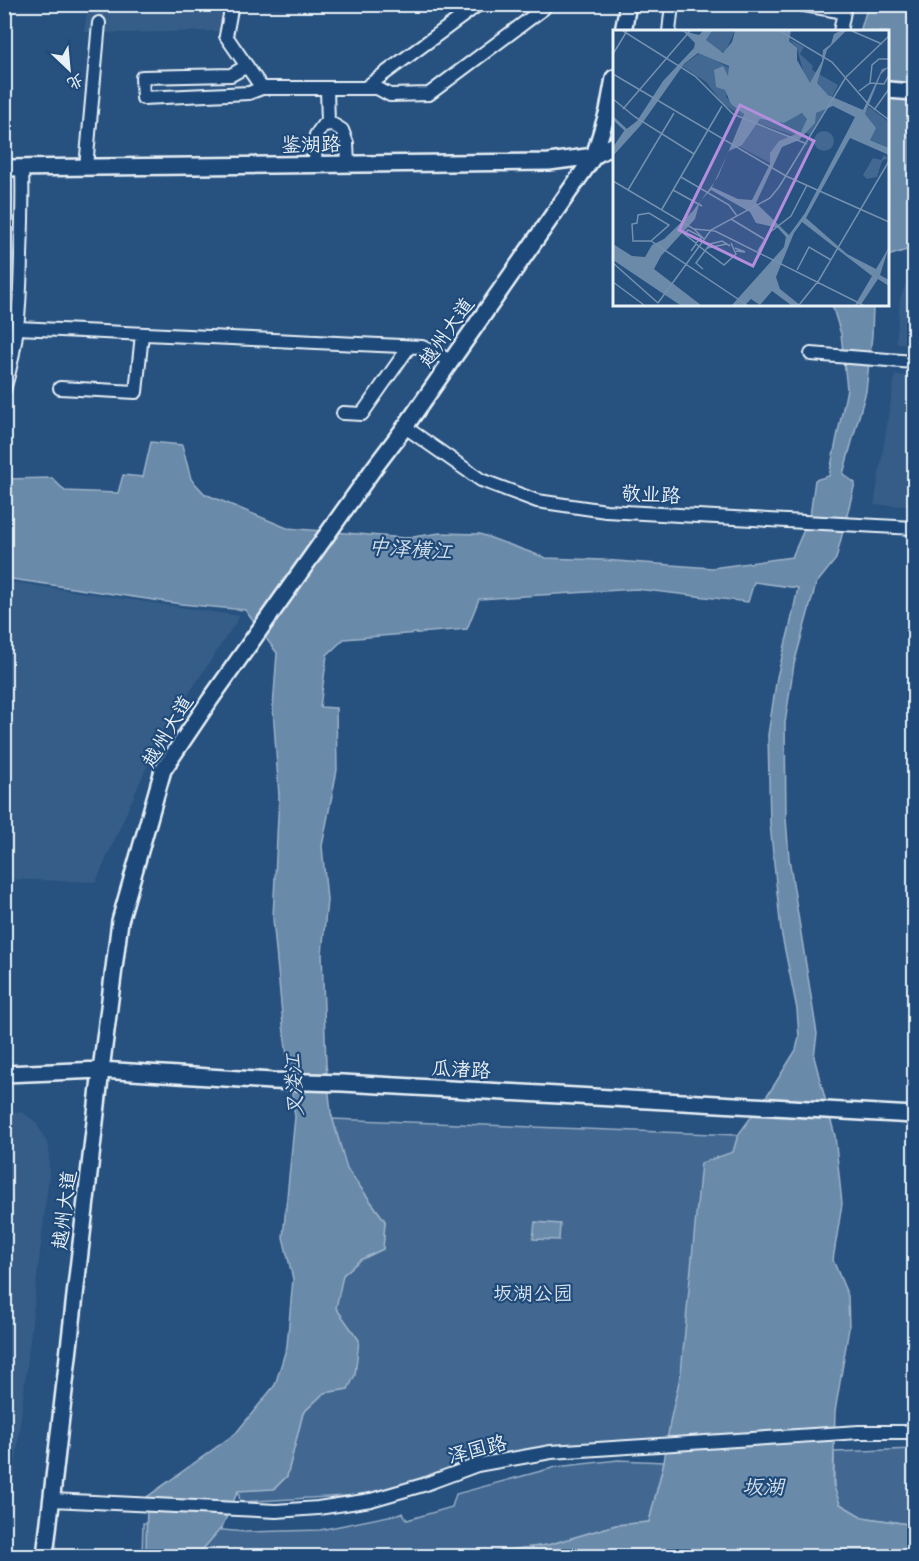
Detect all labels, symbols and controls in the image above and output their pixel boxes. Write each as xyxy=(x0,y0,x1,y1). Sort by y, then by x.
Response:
inset map xyxy=(613,30,889,306)
north arrow xyxy=(39,39,99,99)
text: 北 xyxy=(63,67,86,92)
street label: 鉴湖路 xyxy=(281,133,342,160)
street label: 越州大道 xyxy=(415,293,481,373)
street label: 敬业路 xyxy=(620,482,682,511)
water label: 中泽横江 xyxy=(367,535,454,568)
street label: 越州大道 xyxy=(138,692,200,773)
water label: 叉溇江 xyxy=(281,1052,312,1117)
street label: 瓜渚路 xyxy=(430,1057,492,1086)
street label: 越州大道 xyxy=(49,1169,84,1252)
park label: 坂湖公园 xyxy=(493,1284,573,1308)
street label: 泽国路 xyxy=(445,1432,511,1471)
water label: 坂湖 xyxy=(742,1477,786,1503)

